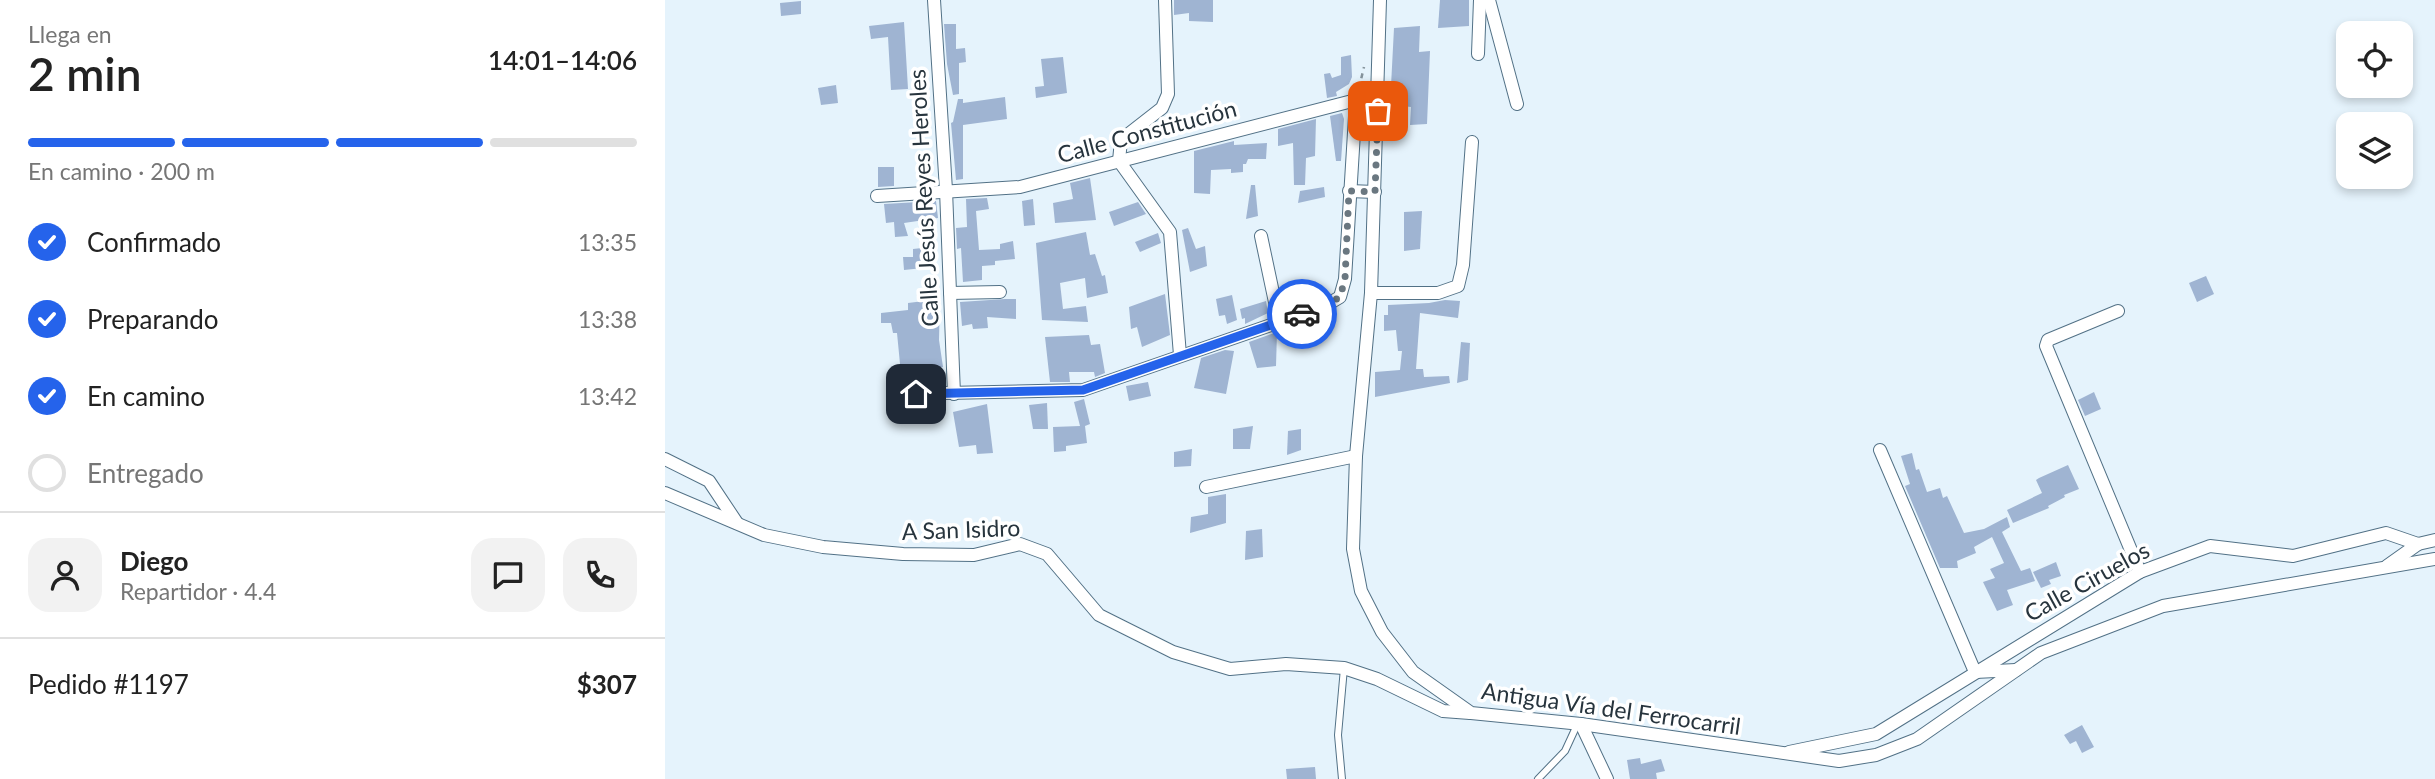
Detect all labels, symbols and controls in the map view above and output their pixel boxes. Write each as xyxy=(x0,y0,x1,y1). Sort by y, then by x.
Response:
text: Llega en xyxy=(28,20,112,48)
map controls xyxy=(2336,21,2413,189)
button: locate xyxy=(2336,21,2413,98)
text: 14:01–14:06 xyxy=(488,44,637,76)
text: 2 min xyxy=(28,46,142,101)
street label: Calle Jesús Reyes Heroles xyxy=(902,68,944,328)
pin xyxy=(1348,81,1408,141)
icon: bag xyxy=(1359,92,1397,130)
street label: Calle Constitución xyxy=(1054,94,1239,168)
button: layers xyxy=(2336,112,2413,189)
text: En camino · 200 m xyxy=(28,157,215,185)
icon: check xyxy=(28,223,66,261)
text: Confirmado xyxy=(87,226,221,258)
text: 13:35 xyxy=(578,228,637,256)
courier xyxy=(1267,279,1337,349)
icon: car xyxy=(1283,295,1321,333)
icon: check xyxy=(28,300,66,338)
text: Preparando xyxy=(87,303,219,335)
text: 13:38 xyxy=(578,305,637,333)
pin xyxy=(886,364,946,424)
icon: home xyxy=(897,375,935,413)
icon: check xyxy=(28,377,66,415)
text: En camino xyxy=(87,380,205,412)
text: 13:42 xyxy=(578,382,637,410)
text: Entregado xyxy=(87,457,204,489)
street label: A San Isidro xyxy=(901,513,1021,545)
street label: Calle Ciruelos xyxy=(2019,535,2154,627)
button: person xyxy=(28,538,102,612)
button: chat xyxy=(471,538,545,612)
button: phone xyxy=(563,538,637,612)
text: Diego xyxy=(120,545,188,577)
text: Repartidor · 4.4 xyxy=(120,577,276,605)
text: Pedido #1197 xyxy=(28,668,189,700)
text: $307 xyxy=(577,668,637,700)
street label: Antigua Vía del Ferrocarril xyxy=(1480,676,1743,740)

